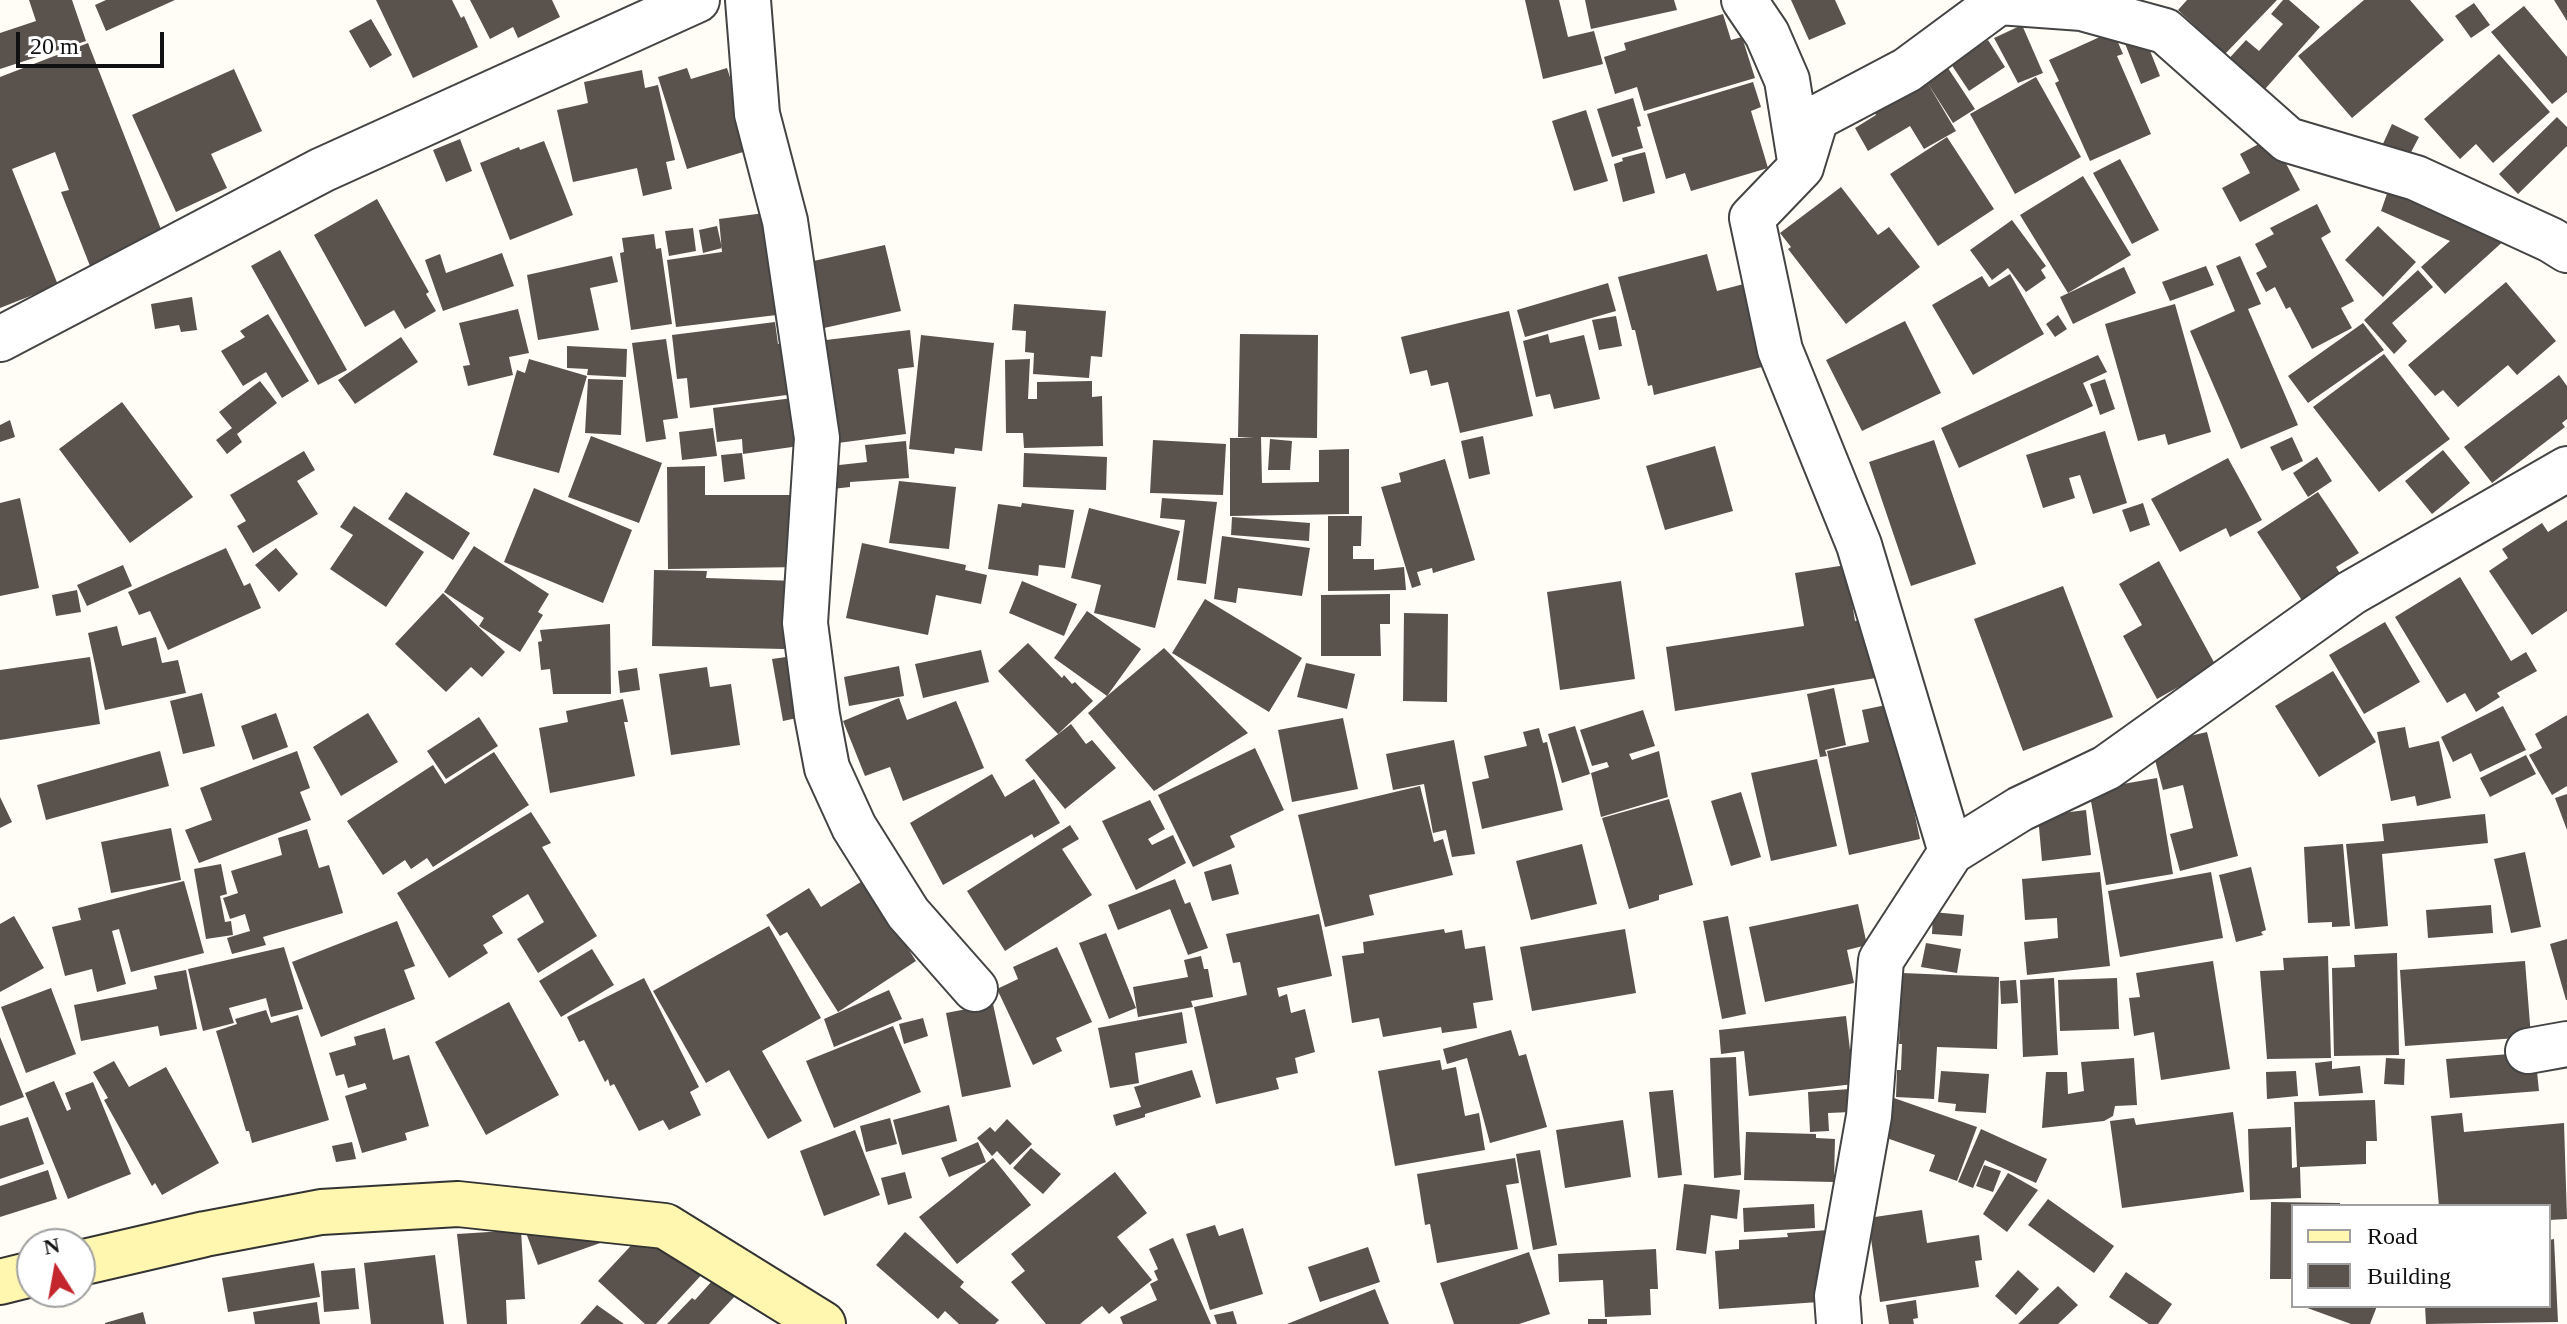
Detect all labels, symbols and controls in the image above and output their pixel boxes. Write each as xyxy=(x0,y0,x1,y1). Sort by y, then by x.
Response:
scale bar xyxy=(20,16,168,66)
text: 20 m xyxy=(30,33,79,59)
legend xyxy=(2291,1204,2551,1308)
text: Road xyxy=(2367,1223,2418,1249)
north arrow xyxy=(16,1228,96,1308)
text: N xyxy=(42,1232,62,1260)
text: Building xyxy=(2367,1263,2451,1289)

